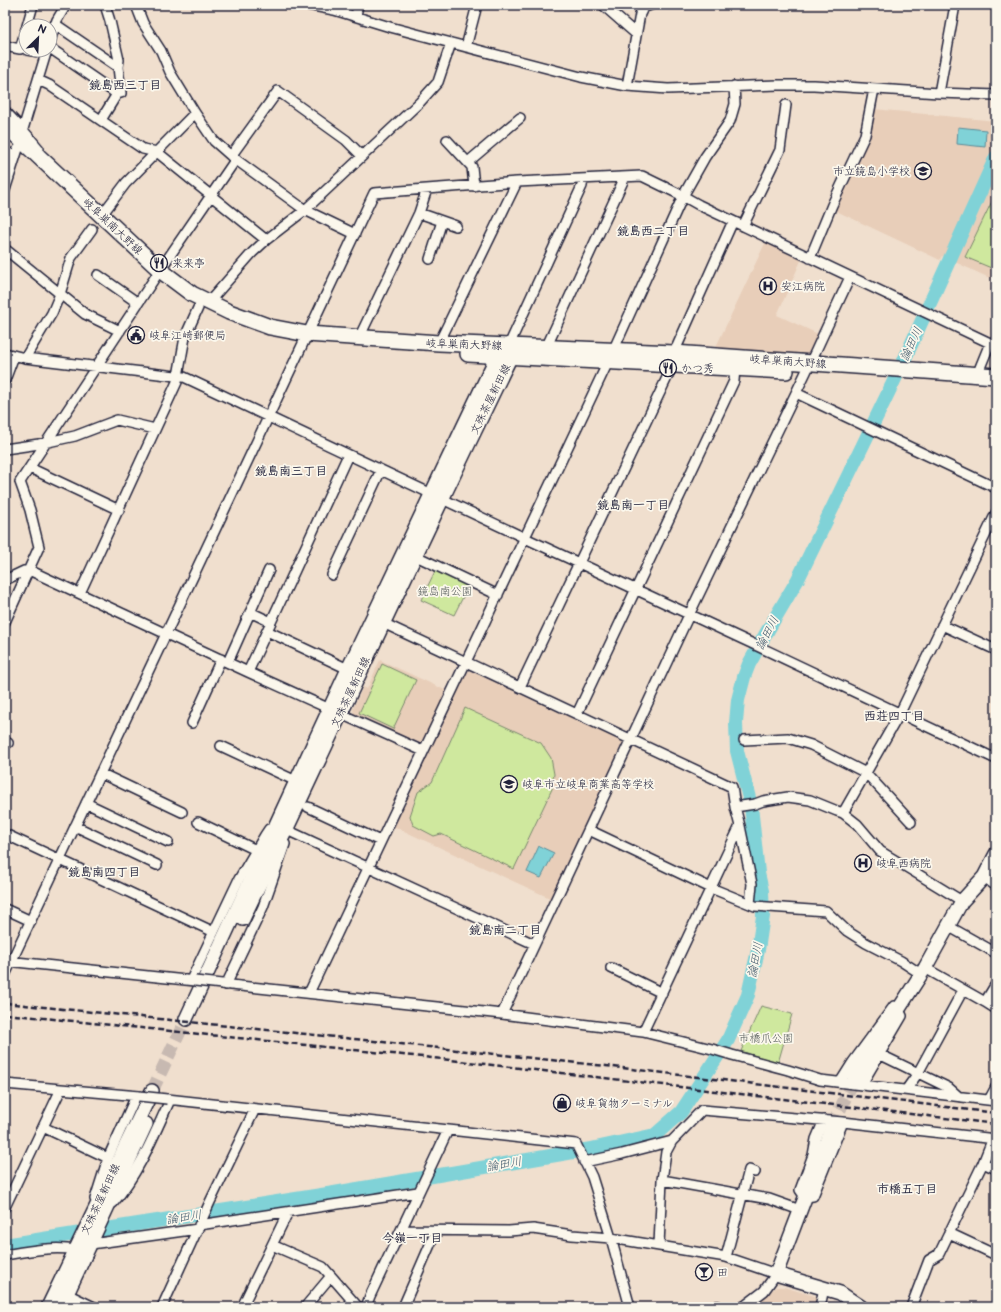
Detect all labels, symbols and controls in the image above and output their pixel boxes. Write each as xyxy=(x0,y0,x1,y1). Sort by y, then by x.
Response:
north arrow xyxy=(18,18,58,58)
text: N xyxy=(35,22,48,37)
district label: 鏡島西三丁目 xyxy=(89,78,161,93)
school or university icon: 市立鏡島小学校 xyxy=(913,161,933,181)
place label: 市立鏡島小学校 xyxy=(833,165,910,178)
street label: 岐阜巣南大野線 xyxy=(80,195,145,257)
district label: 鏡島西二丁目 xyxy=(617,224,689,239)
restaurant icon: 来来亭 xyxy=(149,253,169,273)
place label: 来来亭 xyxy=(172,257,205,270)
hospital icon: 安江病院 xyxy=(758,276,778,296)
place label: 安江病院 xyxy=(781,280,825,293)
public building icon: 岐阜江崎郵便局 xyxy=(126,325,146,345)
water label: 論田川 xyxy=(897,325,926,364)
place label: 岐阜江崎郵便局 xyxy=(149,329,226,342)
street label: 岐阜巣南大野線 xyxy=(425,337,503,352)
street label: 岐阜巣南大野線 xyxy=(749,352,827,371)
restaurant icon: かつ秀 xyxy=(658,358,678,378)
street label: 文殊茶屋新田線 xyxy=(468,362,513,437)
place label: かつ秀 xyxy=(681,362,714,375)
district label: 鏡島南三丁目 xyxy=(255,464,327,479)
district label: 鏡島南一丁目 xyxy=(597,498,669,513)
park label: 鏡島南公園 xyxy=(418,585,473,598)
water label: 論田川 xyxy=(752,614,783,653)
street label: 文殊茶屋新田線 xyxy=(328,655,373,730)
district label: 西荘四丁目 xyxy=(864,709,924,724)
school or university icon: 岐阜市立岐阜商業高等学校 xyxy=(499,774,519,794)
place label: 岐阜市立岐阜商業高等学校 xyxy=(522,778,654,791)
hospital icon: 岐阜西病院 xyxy=(853,853,873,873)
place label: 岐阜西病院 xyxy=(876,857,931,870)
district label: 鏡島南四丁目 xyxy=(68,865,140,880)
district label: 鏡島南二丁目 xyxy=(469,923,541,938)
water label: 論田川 xyxy=(745,941,766,979)
park label: 市橋爪公園 xyxy=(739,1032,794,1045)
shop icon: 岐阜貨物ターミナル xyxy=(552,1093,572,1113)
place label: 岐阜貨物ターミナル xyxy=(575,1097,673,1110)
water label: 論田川 xyxy=(485,1154,523,1175)
street label: 文殊茶屋新田線 xyxy=(78,1162,123,1237)
district label: 市橋五丁目 xyxy=(877,1182,937,1197)
water label: 論田川 xyxy=(165,1207,203,1228)
district label: 今嶺一丁目 xyxy=(382,1231,442,1246)
bar icon: 田 xyxy=(694,1262,714,1282)
place label: 田 xyxy=(717,1266,728,1279)

